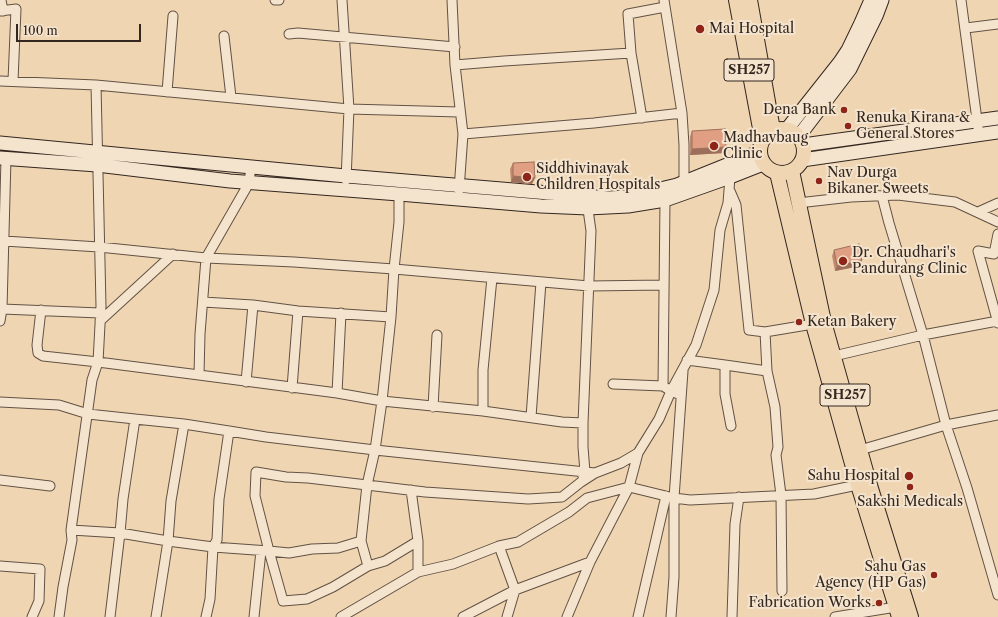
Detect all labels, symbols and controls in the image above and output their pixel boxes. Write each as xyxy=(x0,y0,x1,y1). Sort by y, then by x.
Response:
scale bar xyxy=(18,16,143,42)
place label: Mai Hospital xyxy=(709,21,794,37)
text: 100 m xyxy=(23,23,58,38)
marker: Mai Hospital xyxy=(694,23,706,35)
road number: SH257 xyxy=(724,59,774,81)
place label: Dena Bank xyxy=(763,102,836,118)
marker: Dena Bank xyxy=(839,105,849,115)
place label: Renuka Kirana & General Stores xyxy=(856,110,970,142)
marker: Renuka Kirana & General Stores xyxy=(843,121,853,131)
place label: Madhavbaug Clinic xyxy=(723,130,808,162)
marker: Madhavbaug Clinic xyxy=(708,140,720,152)
place label: Siddhivinayak Children Hospitals xyxy=(536,161,660,194)
place label: Nav Durga Bikaner Sweets xyxy=(827,165,929,198)
marker: Siddhivinayak Children Hospitals xyxy=(521,171,533,183)
marker: Nav Durga Bikaner Sweets xyxy=(814,176,824,186)
place label: Dr. Chaudhari's Pandurang Clinic xyxy=(852,245,967,278)
marker: Dr. Chaudhari's Pandurang Clinic xyxy=(837,255,849,267)
place label: Ketan Bakery xyxy=(807,314,896,330)
marker: Ketan Bakery xyxy=(794,317,804,327)
road number: SH257 xyxy=(820,384,870,406)
place label: Sahu Hospital xyxy=(807,468,900,484)
marker: Sahu Hospital xyxy=(903,470,915,482)
marker: Sakshi Medicals xyxy=(905,482,915,492)
place label: Sakshi Medicals xyxy=(857,494,963,510)
place label: Sahu Gas Agency (HP Gas) xyxy=(815,559,926,592)
marker: Sahu Gas Agency (HP Gas) xyxy=(929,570,939,580)
place label: Fabrication Works xyxy=(749,595,871,611)
marker: Fabrication Works xyxy=(874,598,884,608)

